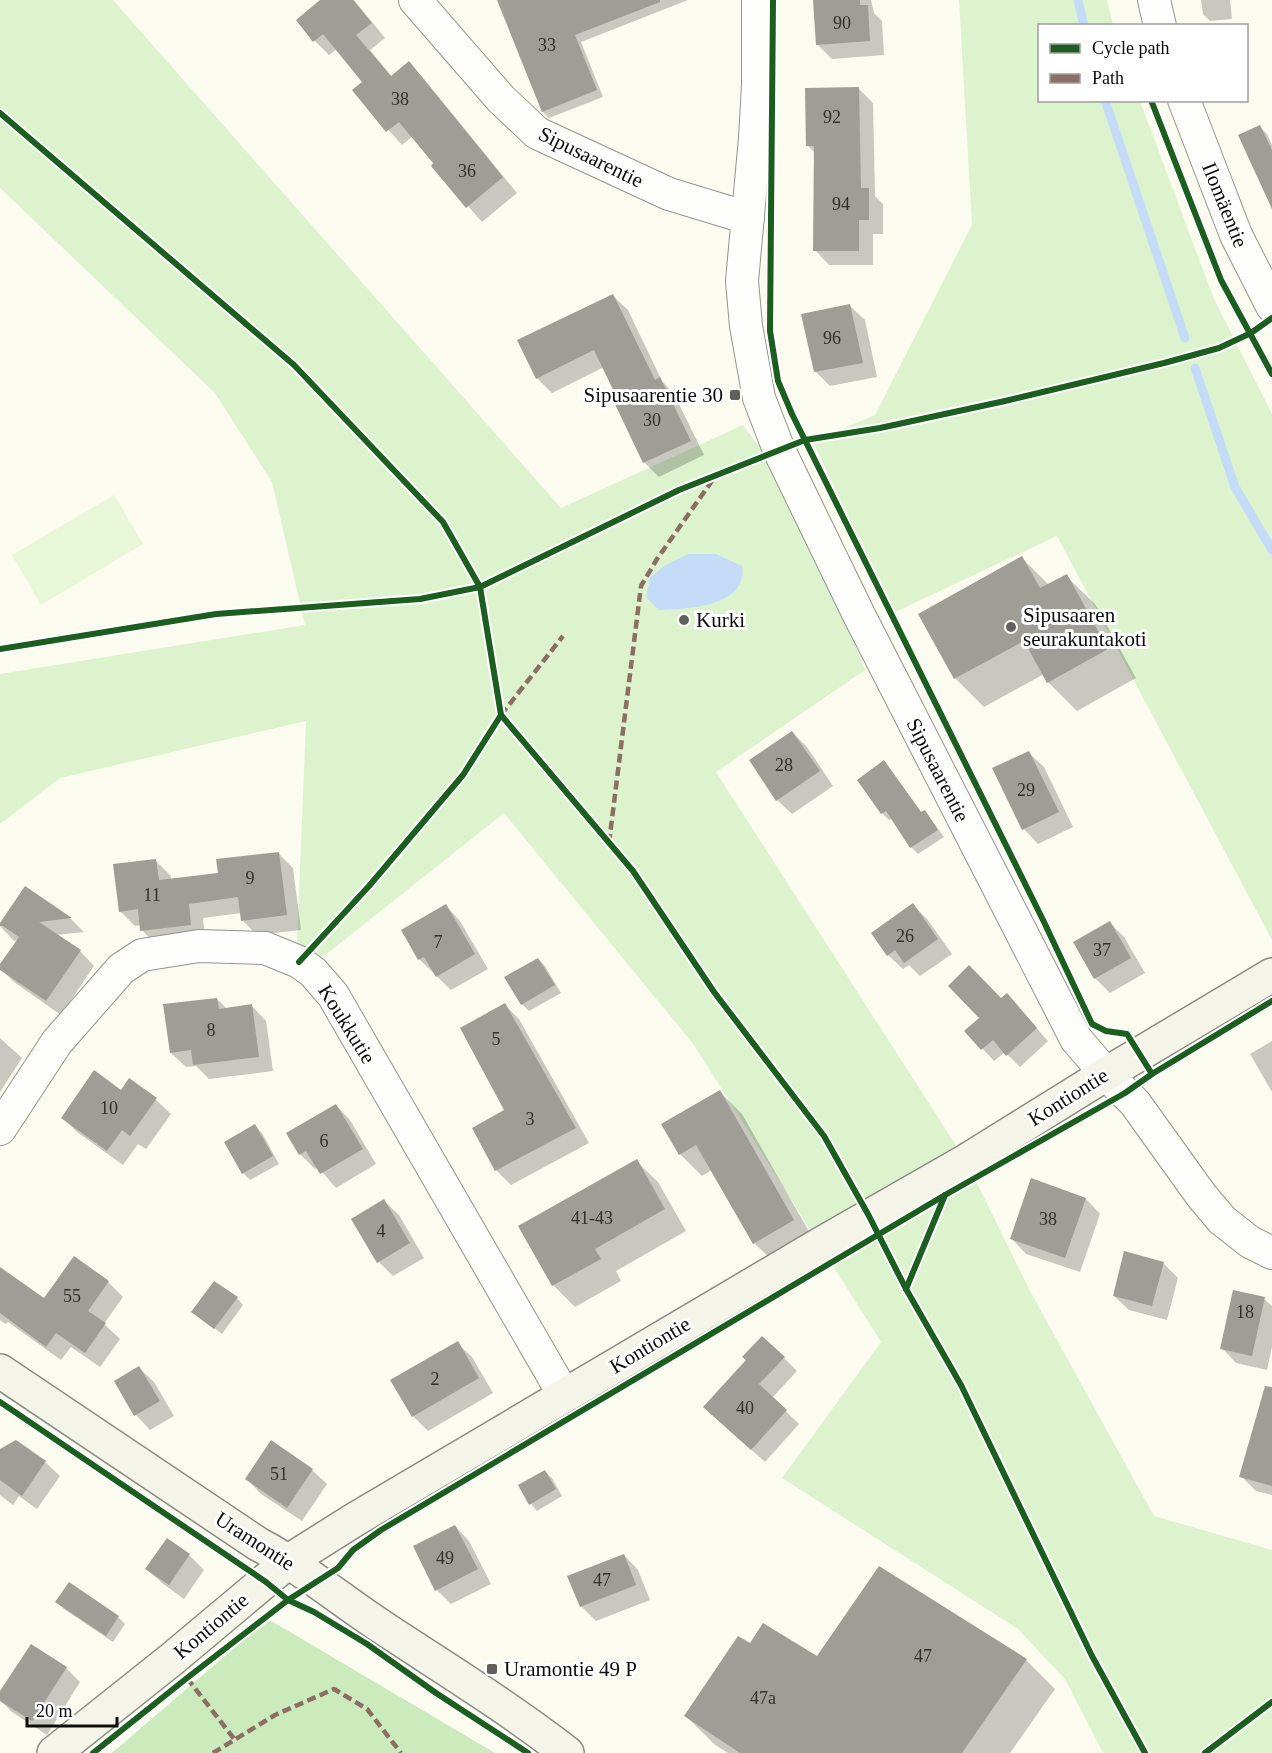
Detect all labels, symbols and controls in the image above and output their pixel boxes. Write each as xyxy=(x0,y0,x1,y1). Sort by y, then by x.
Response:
house number: 90 xyxy=(833,13,851,33)
legend xyxy=(1038,24,1248,102)
house number: 33 xyxy=(538,35,556,55)
text: Cycle path xyxy=(1092,38,1169,58)
text: Path xyxy=(1092,68,1124,88)
house number: 38 xyxy=(391,89,409,109)
house number: 92 xyxy=(823,107,841,127)
street label: Sipusaarentie xyxy=(535,121,647,193)
street label: Ilomäentie xyxy=(1197,159,1253,251)
house number: 36 xyxy=(458,161,476,181)
house number: 94 xyxy=(832,194,850,214)
house number: 96 xyxy=(823,328,841,348)
place label: Sipusaarentie 30 xyxy=(584,383,723,407)
marker: Sipusaarentie 30 xyxy=(728,388,742,402)
house number: 30 xyxy=(643,410,661,430)
place label: Sipusaaren seurakuntakoti xyxy=(1023,603,1147,651)
place label: Kurki xyxy=(696,608,745,632)
marker: Kurki xyxy=(677,613,691,627)
marker: Sipusaaren seurakuntakoti xyxy=(1004,620,1018,634)
street label: Sipusaarentie xyxy=(902,714,974,826)
house number: 28 xyxy=(775,755,793,775)
house number: 29 xyxy=(1017,780,1035,800)
house number: 9 xyxy=(246,868,255,888)
house number: 11 xyxy=(143,885,161,905)
house number: 26 xyxy=(896,926,914,946)
house number: 7 xyxy=(434,932,443,952)
house number: 37 xyxy=(1093,940,1111,960)
street label: Koukkutie xyxy=(313,980,381,1068)
house number: 8 xyxy=(207,1020,216,1040)
house number: 5 xyxy=(492,1029,501,1049)
street label: Kontiontie xyxy=(1024,1063,1112,1131)
house number: 10 xyxy=(100,1098,118,1118)
house number: 3 xyxy=(526,1109,535,1129)
house number: 6 xyxy=(320,1131,329,1151)
house number: 41-43 xyxy=(571,1208,613,1228)
house number: 38 xyxy=(1039,1209,1057,1229)
house number: 4 xyxy=(377,1221,386,1241)
house number: 55 xyxy=(63,1286,81,1306)
house number: 18 xyxy=(1236,1302,1254,1322)
street label: Kontiontie xyxy=(605,1312,695,1378)
house number: 2 xyxy=(431,1369,440,1389)
house number: 40 xyxy=(736,1398,754,1418)
house number: 51 xyxy=(270,1464,288,1484)
street label: Uramontie xyxy=(211,1506,299,1576)
house number: 49 xyxy=(436,1548,454,1568)
house number: 47 xyxy=(593,1570,611,1590)
street label: Kontiontie xyxy=(169,1588,253,1664)
house number: 47 xyxy=(914,1646,932,1666)
place label: Uramontie 49 P xyxy=(504,1657,637,1681)
marker: Uramontie 49 P xyxy=(485,1662,499,1676)
house number: 47a xyxy=(750,1688,776,1708)
scale bar xyxy=(27,1690,117,1728)
text: 20 m xyxy=(36,1701,73,1721)

